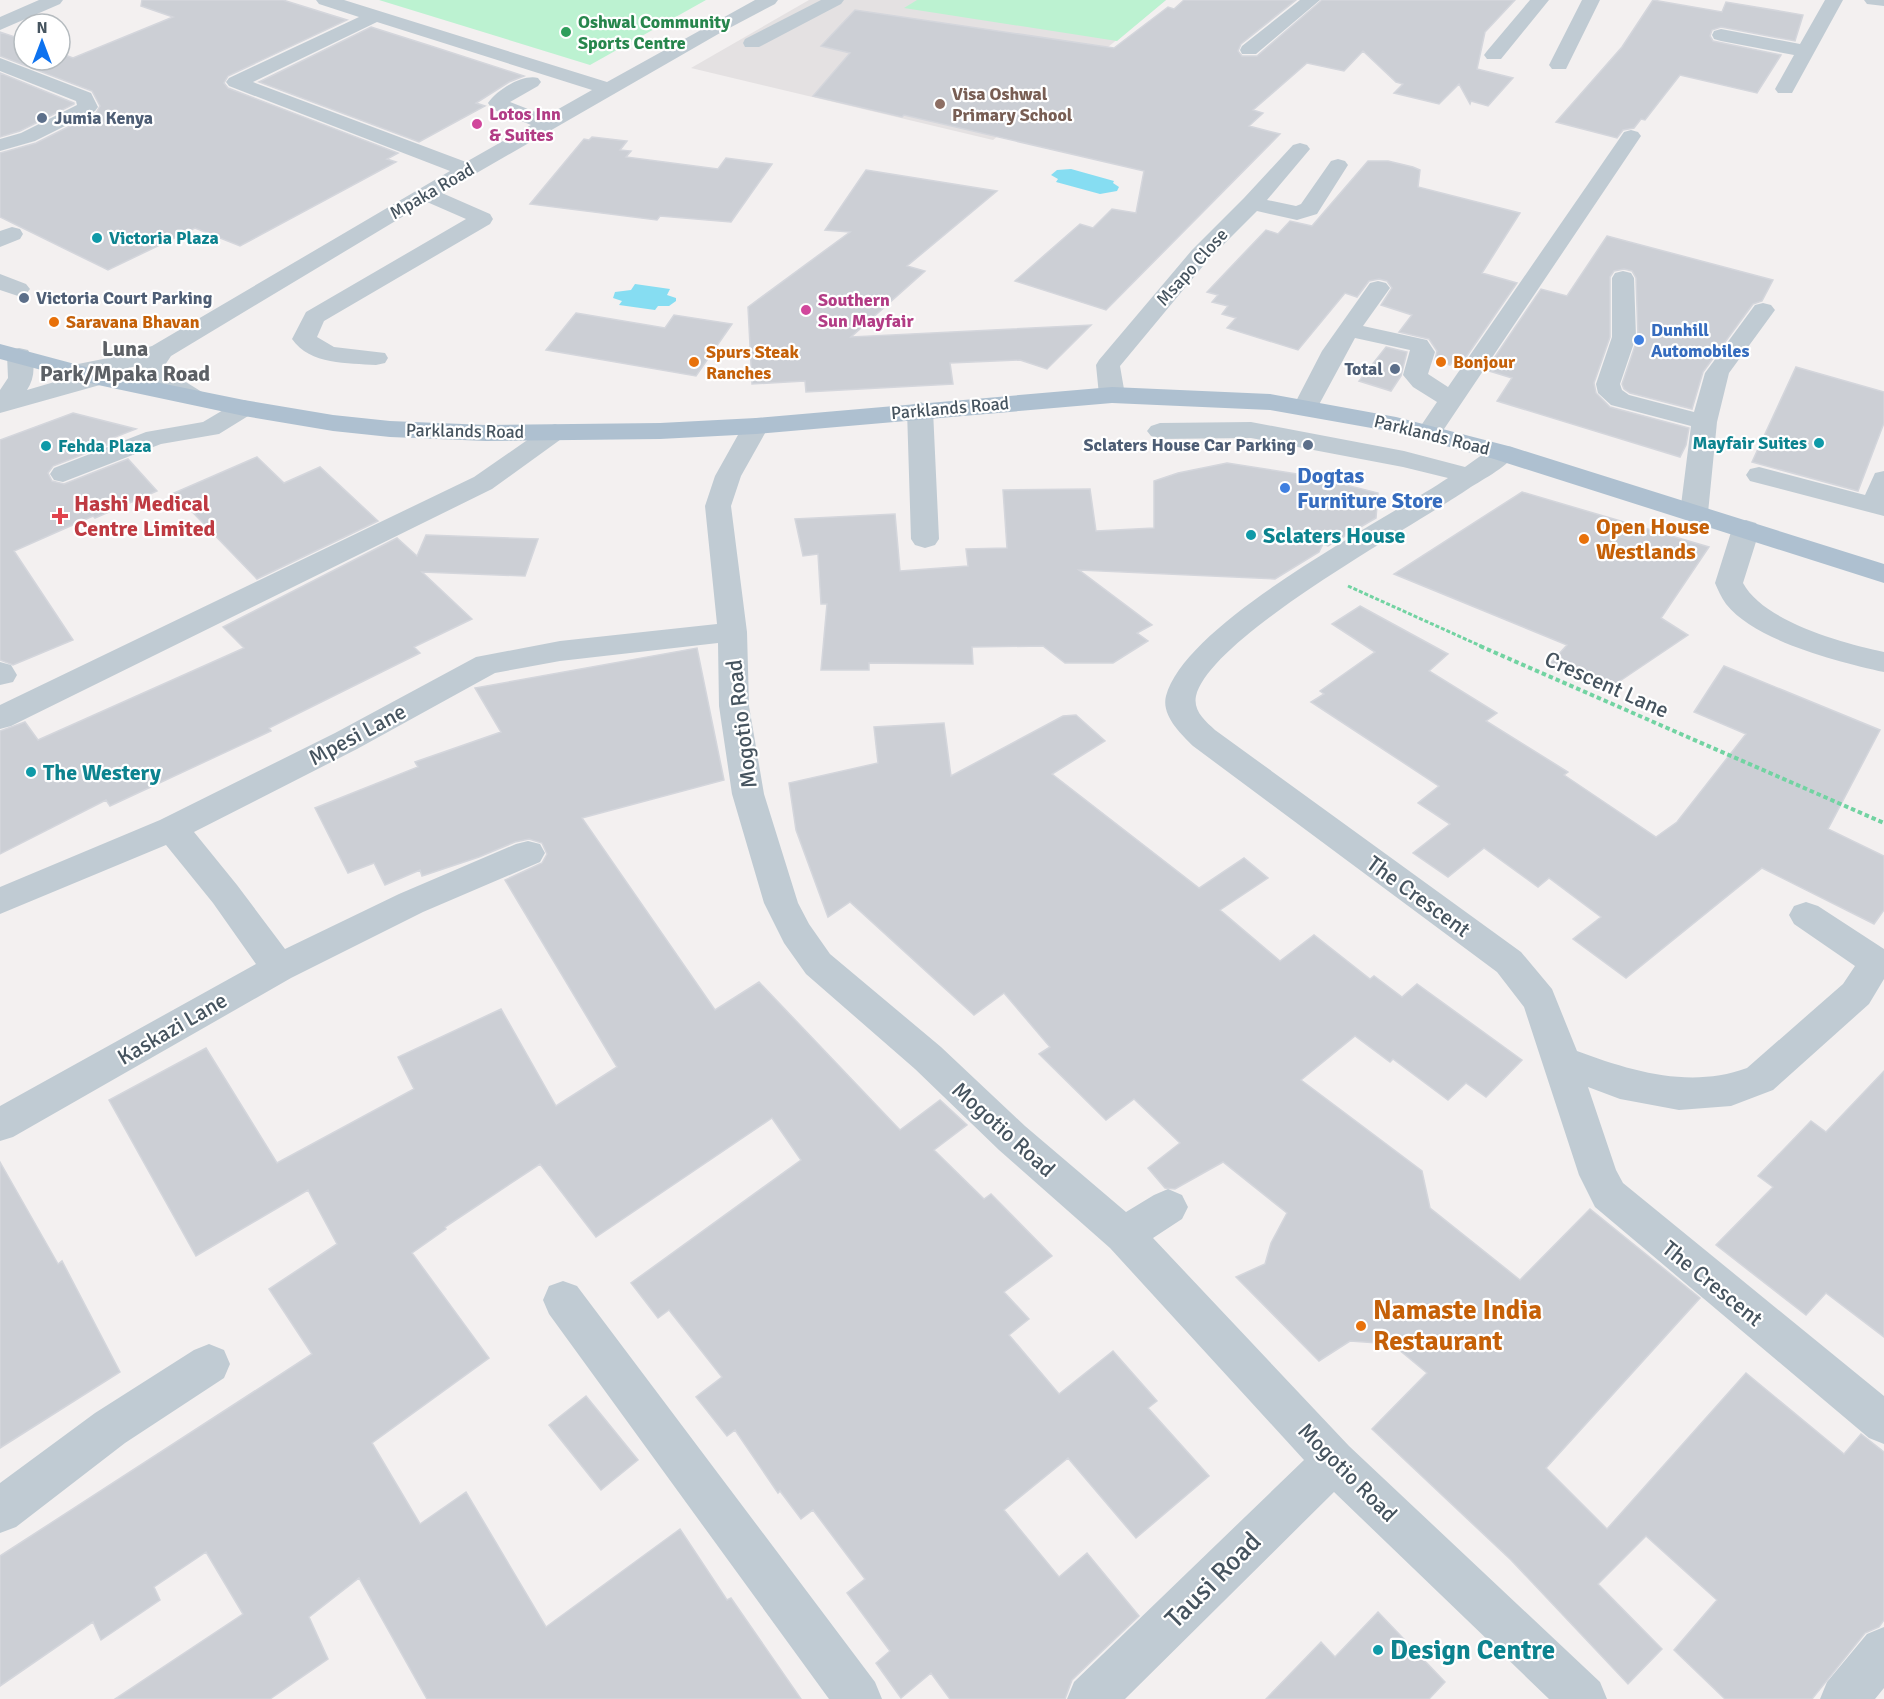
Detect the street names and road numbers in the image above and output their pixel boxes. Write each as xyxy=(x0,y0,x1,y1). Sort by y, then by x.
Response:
street label: Mpaka Road xyxy=(386,158,478,224)
street label: Msapo Close xyxy=(1152,224,1232,310)
street label: Parklands Road xyxy=(890,392,1010,424)
street label: Parklands Road xyxy=(1372,410,1492,460)
street label: Parklands Road xyxy=(406,419,524,443)
street label: Crescent Lane xyxy=(1541,645,1673,724)
street label: Mogotio Road xyxy=(720,658,763,790)
street label: Mpesi Lane xyxy=(304,698,411,771)
street label: The Crescent xyxy=(1362,850,1476,943)
street label: Kaskazi Lane xyxy=(113,986,232,1071)
street label: Mogotio Road xyxy=(947,1076,1061,1183)
street label: The Crescent xyxy=(1657,1235,1769,1332)
street label: Mogotio Road xyxy=(1292,1417,1403,1528)
street label: Tausi Road xyxy=(1158,1525,1268,1635)

